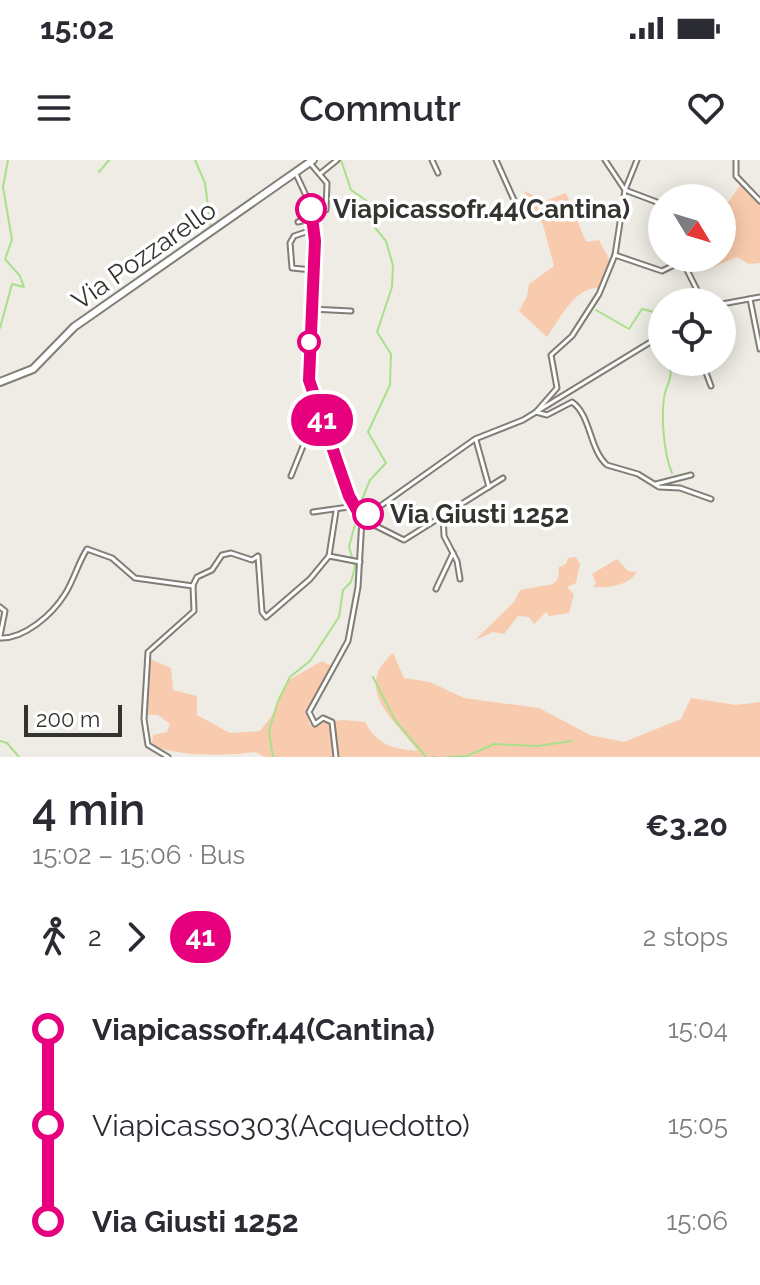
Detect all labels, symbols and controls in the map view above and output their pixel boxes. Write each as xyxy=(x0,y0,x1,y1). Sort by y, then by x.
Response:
text: 15:02 xyxy=(40,11,114,46)
icon: menu xyxy=(32,86,76,130)
icon: heart xyxy=(684,86,728,130)
text: Commutr xyxy=(299,87,461,129)
north arrow xyxy=(648,184,736,272)
map controls xyxy=(648,184,736,376)
street label: Via Pozzarello xyxy=(66,194,222,316)
marker: Viapicassofr.44(Cantina) xyxy=(296,194,326,224)
place label: Viapicassofr.44(Cantina) xyxy=(333,194,630,224)
button: locate xyxy=(648,288,736,376)
unlabelled marker xyxy=(298,331,320,353)
line badge: 41 xyxy=(286,394,358,446)
text: 41 xyxy=(307,403,337,436)
marker: Via Giusti 1252 xyxy=(353,499,383,529)
place label: Via Giusti 1252 xyxy=(390,499,569,529)
scale bar xyxy=(24,701,122,737)
text: 200 m xyxy=(36,706,100,732)
text: 4 min xyxy=(32,784,145,835)
text: €3.20 xyxy=(645,808,728,843)
text: 15:02 – 15:06 · Bus xyxy=(32,840,245,870)
icon: walk xyxy=(32,915,76,959)
icon: forward xyxy=(114,915,158,959)
text: 41 xyxy=(186,920,215,953)
text: 2 xyxy=(88,922,102,952)
text: 2 stops xyxy=(643,922,728,952)
text: Viapicassofr.44(Cantina) xyxy=(92,1012,435,1047)
text: 15:04 xyxy=(668,1014,728,1044)
text: Viapicasso303(Acquedotto) xyxy=(92,1108,470,1143)
text: 15:05 xyxy=(668,1110,728,1140)
text: Via Giusti 1252 xyxy=(92,1204,299,1239)
text: 15:06 xyxy=(666,1206,728,1236)

